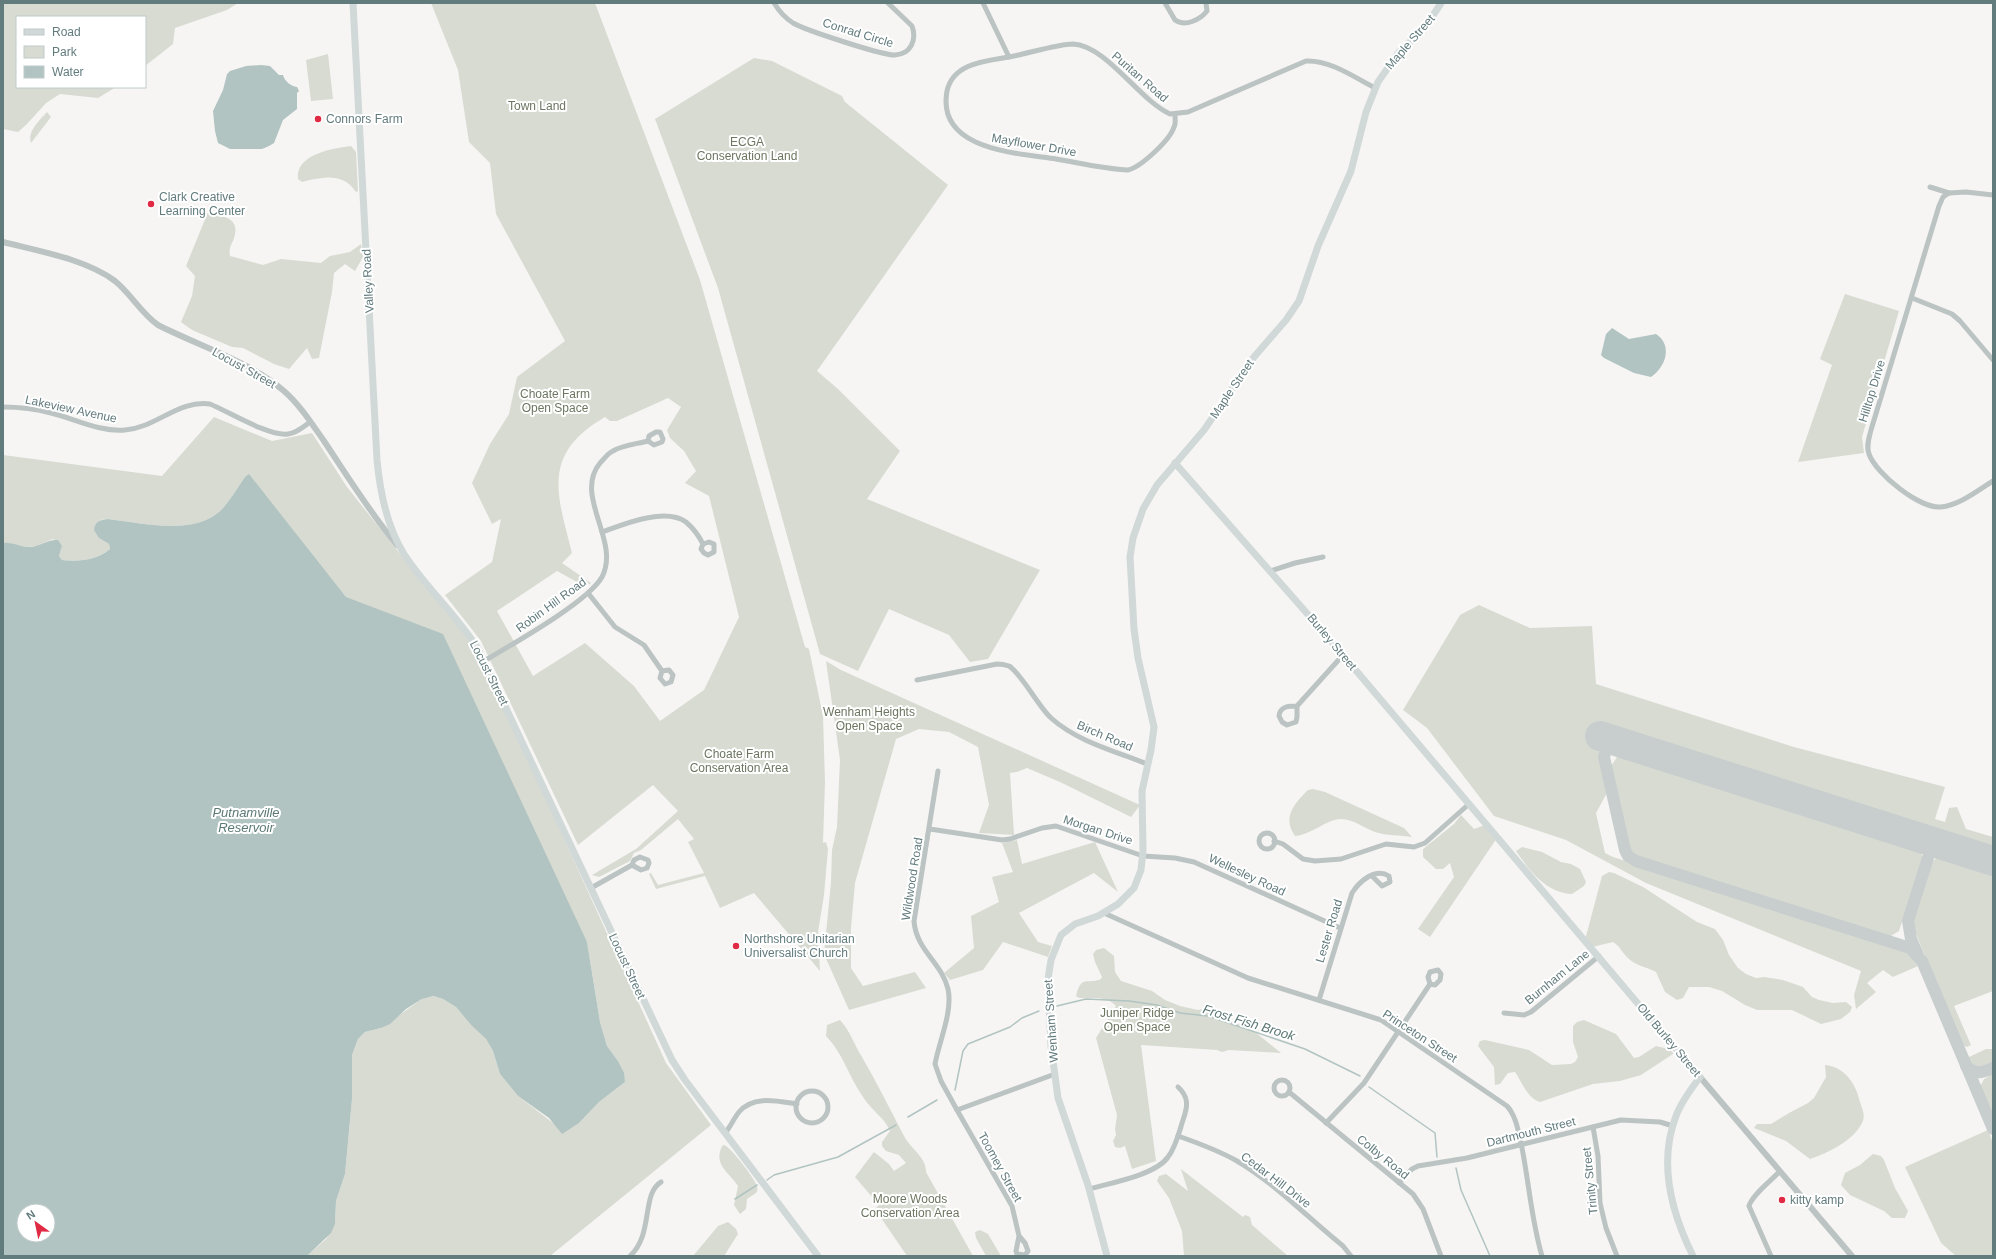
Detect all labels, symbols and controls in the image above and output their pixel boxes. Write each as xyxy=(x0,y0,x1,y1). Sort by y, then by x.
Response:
street label: Maple Street xyxy=(1382,11,1438,72)
legend xyxy=(16,16,146,88)
street label: Conrad Circle xyxy=(821,16,895,51)
text: Road xyxy=(52,25,81,39)
text: Park xyxy=(52,45,78,59)
street label: Puritan Road xyxy=(1109,49,1171,105)
text: Water xyxy=(52,65,84,79)
park label: Town Land xyxy=(508,99,566,113)
place label: Connors Farm xyxy=(326,112,403,126)
marker: Connors Farm xyxy=(313,114,323,124)
street label: Mayflower Drive xyxy=(990,131,1078,159)
park label: ECGA Conservation Land xyxy=(697,135,797,163)
place label: Clark Creative Learning Center xyxy=(159,190,245,218)
marker: Clark Creative Learning Center xyxy=(146,199,156,209)
street label: Valley Road xyxy=(359,249,377,313)
street label: Locust Street xyxy=(210,345,279,392)
street label: Maple Street xyxy=(1207,356,1257,421)
street label: Hilltop Drive xyxy=(1856,358,1888,424)
park label: Choate Farm Open Space xyxy=(520,387,590,415)
street label: Lakeview Avenue xyxy=(24,392,118,426)
street label: Robin Hill Road xyxy=(513,575,589,635)
street label: Burley Street xyxy=(1304,611,1360,674)
street label: Locust Street xyxy=(467,638,512,708)
park label: Wenham Heights Open Space xyxy=(823,705,915,733)
street label: Birch Road xyxy=(1075,718,1135,754)
park label: Choate Farm Conservation Area xyxy=(690,747,789,775)
water label: Putnamville Reservoir xyxy=(212,805,280,835)
street label: Morgan Drive xyxy=(1062,812,1135,848)
street label: Wildwood Road xyxy=(899,836,925,922)
street label: Wellesley Road xyxy=(1206,851,1288,899)
street label: Lester Road xyxy=(1313,898,1345,964)
street label: Locust Street xyxy=(606,931,649,1002)
place label: Northshore Unitarian Universalist Church xyxy=(744,932,855,960)
marker: Northshore Unitarian Universalist Church xyxy=(731,941,741,951)
street label: Burnham Lane xyxy=(1522,947,1592,1007)
street label: Wenham Street xyxy=(1041,978,1061,1063)
water label: Frost Fish Brook xyxy=(1201,1001,1298,1044)
street label: Old Burley Street xyxy=(1634,1001,1704,1080)
park label: Juniper Ridge Open Space xyxy=(1100,1006,1174,1034)
street label: Princeton Street xyxy=(1380,1007,1460,1066)
street label: Dartmouth Street xyxy=(1485,1114,1578,1150)
street label: Toomey Street xyxy=(975,1130,1025,1205)
street label: Colby Road xyxy=(1354,1132,1412,1182)
street label: Trinity Street xyxy=(1579,1146,1600,1215)
street label: Cedar Hill Drive xyxy=(1238,1149,1314,1211)
park label: Moore Woods Conservation Area xyxy=(861,1192,960,1220)
place label: kitty kamp xyxy=(1790,1193,1844,1207)
marker: kitty kamp xyxy=(1777,1195,1787,1205)
north arrow xyxy=(16,1203,56,1243)
text: N xyxy=(24,1207,37,1222)

